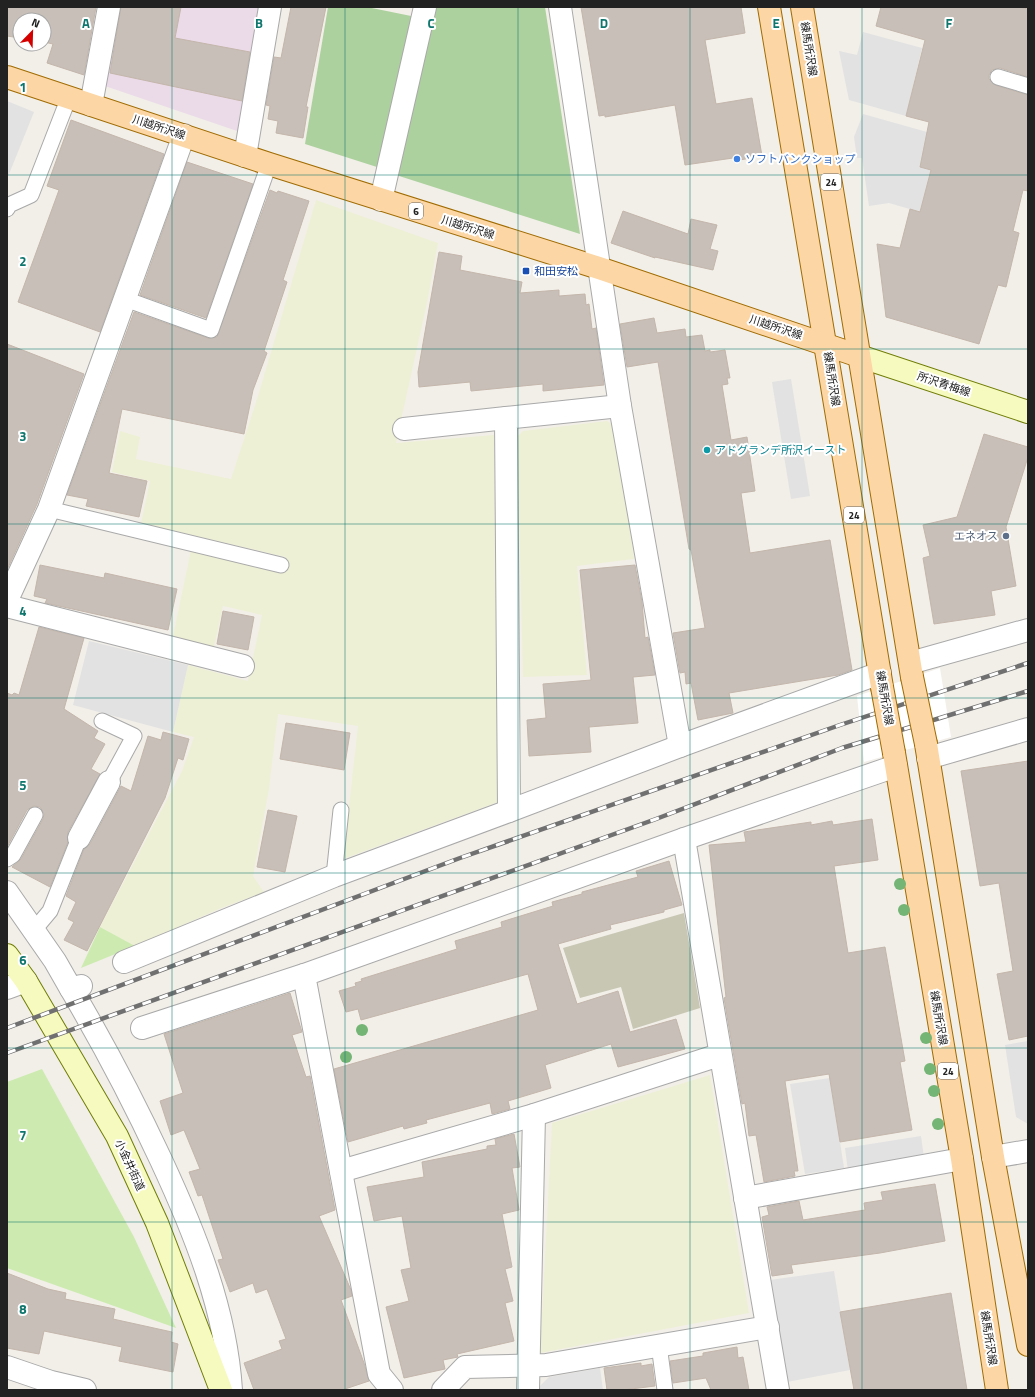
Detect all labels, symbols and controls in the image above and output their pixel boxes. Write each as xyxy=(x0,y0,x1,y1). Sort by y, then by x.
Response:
north arrow xyxy=(12,12,52,52)
text: A xyxy=(82,13,90,33)
text: B xyxy=(255,13,263,33)
text: C xyxy=(427,13,435,33)
text: D xyxy=(600,13,608,33)
text: E xyxy=(772,13,780,33)
text: F xyxy=(946,13,953,33)
text: N xyxy=(29,14,43,32)
street label: 練馬所沢線 xyxy=(797,21,821,77)
text: 1 xyxy=(19,77,27,97)
street label: 川越所沢線 xyxy=(130,111,188,143)
place label: ソフトバンクショップ xyxy=(745,151,856,167)
marker: ソフトバンクショップ xyxy=(732,154,742,164)
road number: 24 xyxy=(821,174,841,190)
road number: 6 xyxy=(409,203,423,219)
street label: 川越所沢線 xyxy=(439,211,497,243)
text: 2 xyxy=(19,251,27,271)
place label: 和田安松 xyxy=(534,263,578,279)
marker: 和田安松 xyxy=(521,266,531,276)
street label: 川越所沢線 xyxy=(747,311,805,343)
street label: 練馬所沢線 xyxy=(820,351,844,407)
street label: 所沢青梅線 xyxy=(915,368,973,400)
text: 3 xyxy=(19,426,27,446)
place label: アドグランデ所沢イースト xyxy=(715,442,846,458)
marker: アドグランデ所沢イースト xyxy=(702,445,712,455)
road number: 24 xyxy=(844,507,864,523)
place label: エネオス xyxy=(954,528,998,544)
marker: エネオス xyxy=(1001,531,1011,541)
text: 4 xyxy=(19,601,27,621)
street label: 練馬所沢線 xyxy=(872,670,898,726)
text: 5 xyxy=(19,775,27,795)
text: 6 xyxy=(19,950,27,970)
street label: 練馬所沢線 xyxy=(926,990,952,1046)
road number: 24 xyxy=(938,1063,958,1079)
text: 7 xyxy=(19,1125,27,1145)
street label: 小金井街道 xyxy=(111,1137,149,1193)
text: 8 xyxy=(19,1299,27,1319)
street label: 練馬所沢線 xyxy=(977,1310,1001,1366)

